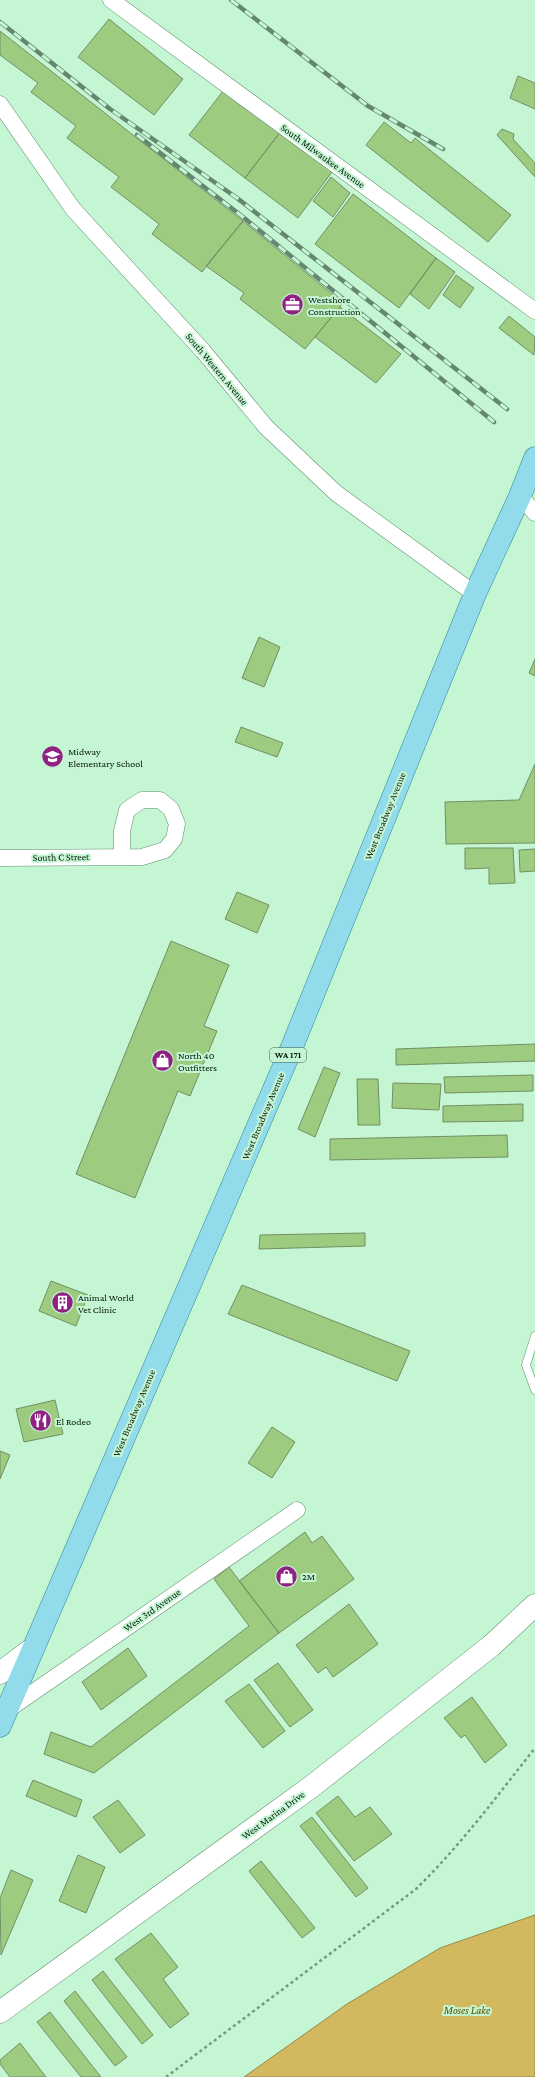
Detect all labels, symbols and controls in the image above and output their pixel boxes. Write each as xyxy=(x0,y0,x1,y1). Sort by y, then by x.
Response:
street label: South Milwaukee Avenue xyxy=(279,122,368,191)
office icon: Westshore Construction xyxy=(279,292,305,318)
place label: Westshore Construction xyxy=(308,294,361,317)
street label: South Western Avenue xyxy=(184,331,251,408)
school or university icon: Midway Elementary School xyxy=(39,744,65,770)
place label: Midway Elementary School xyxy=(68,746,143,769)
street label: West Broadway Avenue xyxy=(362,770,408,862)
street label: South C Street xyxy=(33,851,90,863)
shop icon: North 40 Outfitters xyxy=(150,1048,176,1074)
road number: WA 171 xyxy=(270,1048,306,1062)
place label: North 40 Outfitters xyxy=(178,1050,217,1073)
street label: West Broadway Avenue xyxy=(240,1070,287,1161)
building icon: Animal World Vet Clinic xyxy=(50,1290,76,1316)
place label: Animal World Vet Clinic xyxy=(78,1292,135,1315)
street label: West Broadway Avenue xyxy=(111,1367,158,1458)
restaurant icon: El Rodeo xyxy=(27,1408,53,1434)
place label: El Rodeo xyxy=(56,1416,91,1427)
shop icon: 2M xyxy=(274,1563,300,1589)
place label: 2M xyxy=(302,1571,315,1582)
street label: West 3rd Avenue xyxy=(121,1586,183,1634)
street label: West Marina Drive xyxy=(239,1788,307,1841)
water label: Moses Lake xyxy=(443,2004,491,2016)

